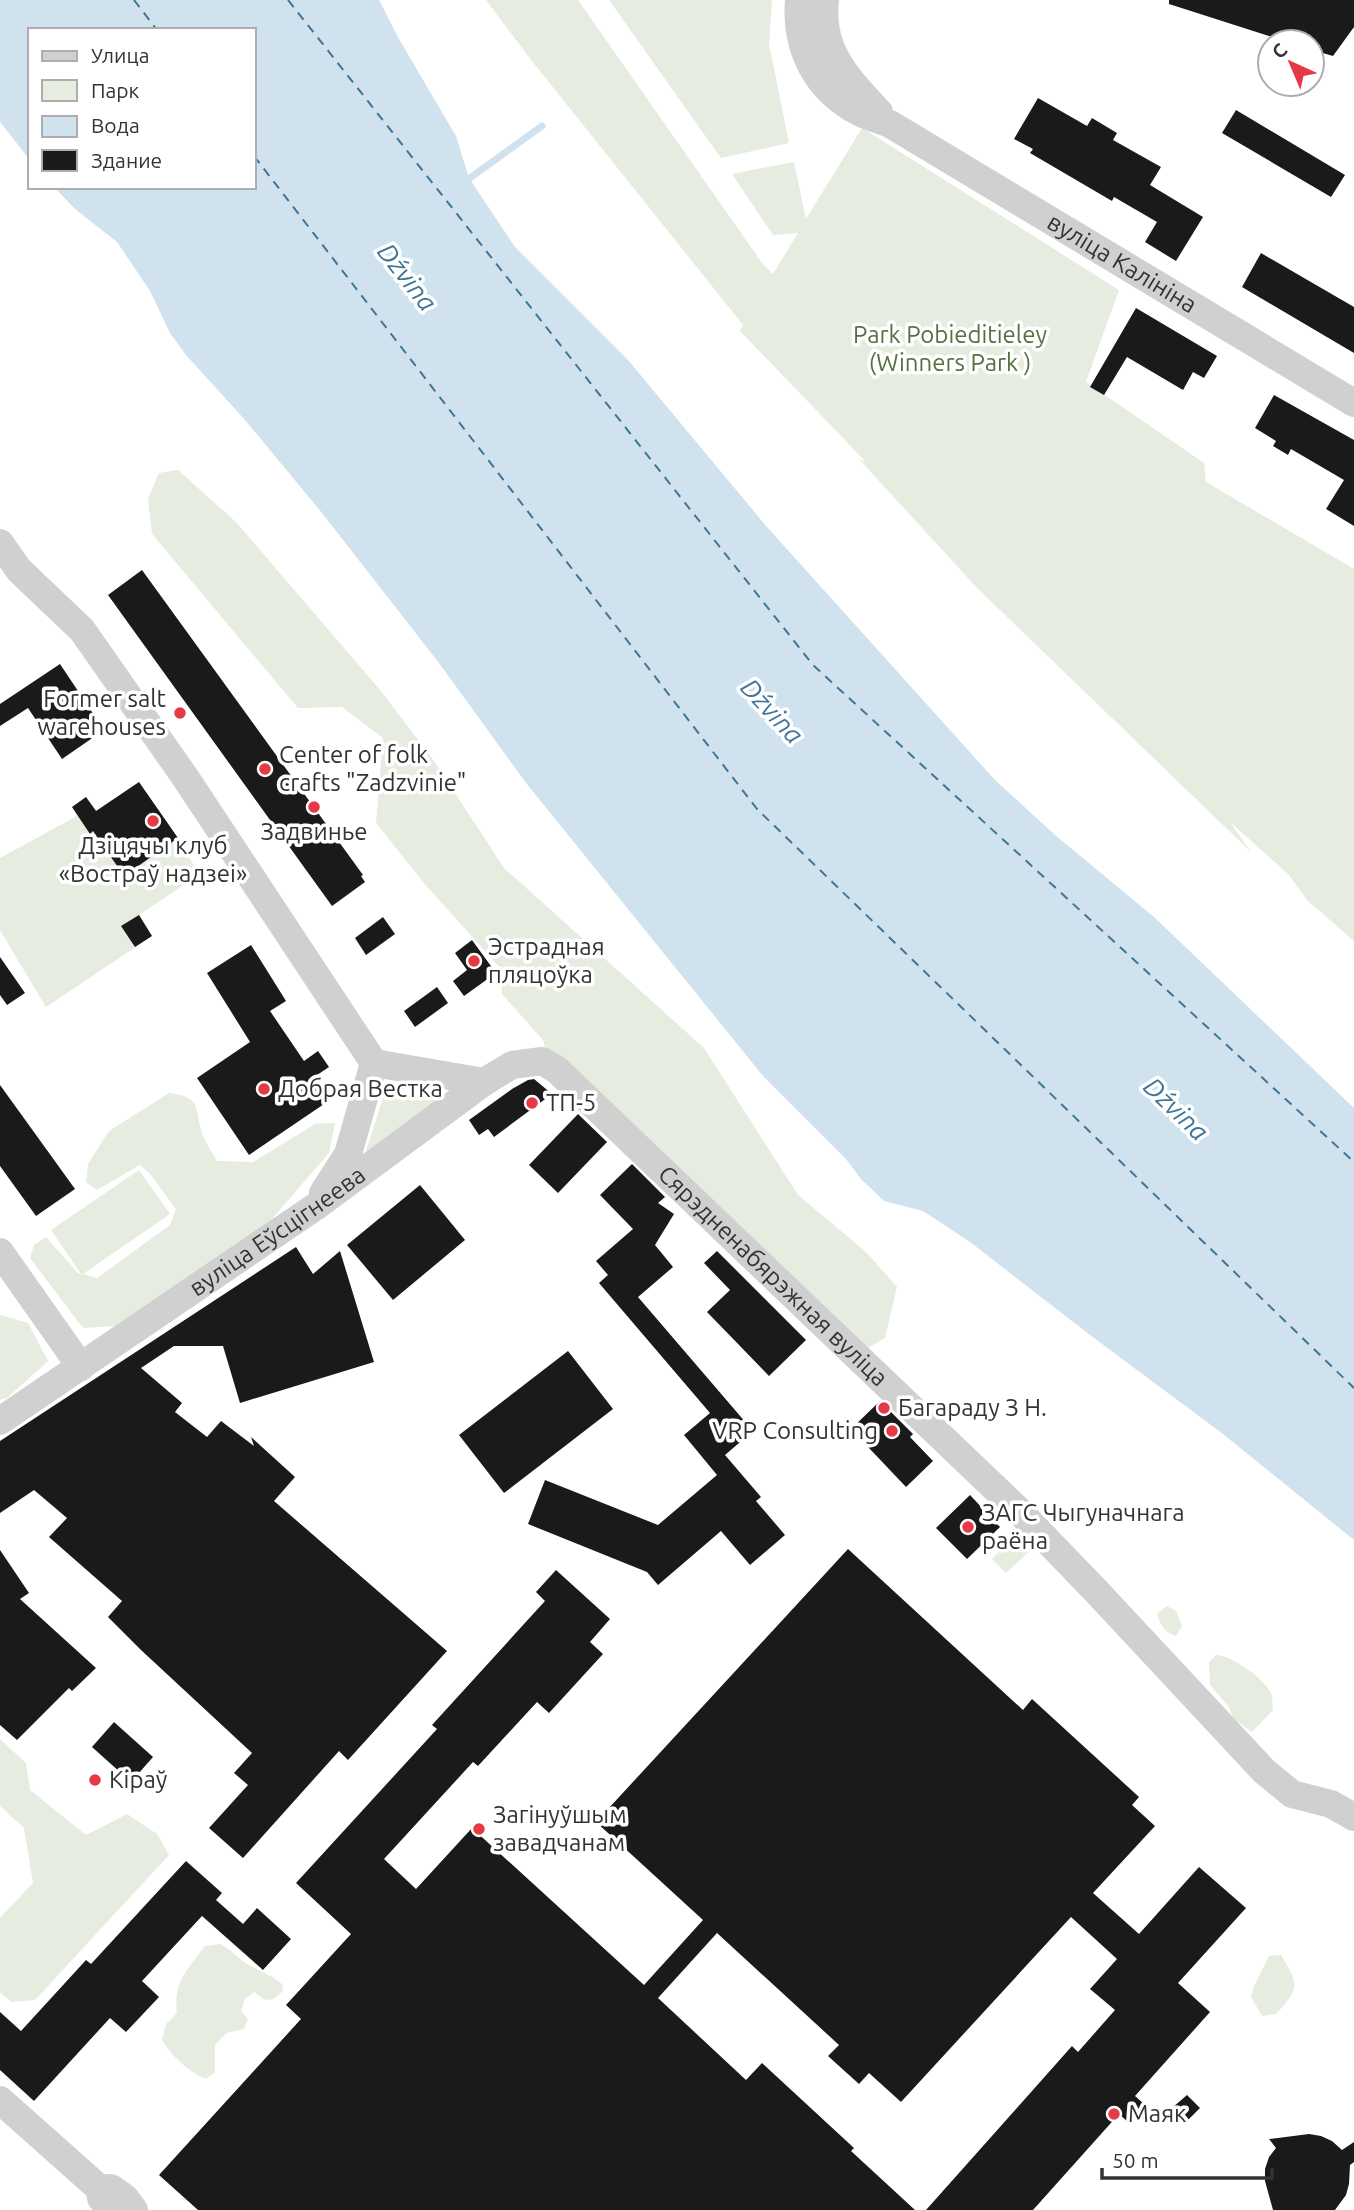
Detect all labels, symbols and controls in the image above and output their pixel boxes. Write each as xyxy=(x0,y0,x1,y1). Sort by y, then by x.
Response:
legend xyxy=(28,28,256,189)
north arrow xyxy=(1256,28,1326,98)
text: С xyxy=(1267,39,1291,63)
text: Улица xyxy=(91,43,149,67)
text: Парк xyxy=(91,78,140,102)
text: Вода xyxy=(91,113,140,137)
text: Здание xyxy=(91,148,162,172)
street label: вуліца Калініна xyxy=(1043,208,1202,318)
water label: Dźvina xyxy=(372,237,443,316)
park label: Park Pobieditieley (Winners Park ) xyxy=(853,321,1047,376)
water label: Dźvina xyxy=(735,672,809,749)
place label: Former salt warehouses xyxy=(37,685,167,740)
marker: Former salt warehouses xyxy=(172,705,188,721)
place label: Center of folk crafts "Zadzvinie" xyxy=(279,741,466,796)
marker: Center of folk crafts "Zadzvinie" xyxy=(257,761,273,777)
marker: Задвинье xyxy=(306,799,322,815)
marker: Дзіцячы клуб «Востраў надзеі» xyxy=(145,813,161,829)
place label: Задвинье xyxy=(260,818,368,845)
place label: Дзіцячы клуб «Востраў надзеі» xyxy=(59,832,247,887)
place label: Эстрадная пляцоўка xyxy=(488,933,605,988)
marker: Эстрадная пляцоўка xyxy=(466,953,482,969)
water label: Dźvina xyxy=(1138,1071,1214,1146)
place label: Добрая Вестка xyxy=(278,1075,443,1102)
marker: Добрая Вестка xyxy=(256,1081,272,1097)
place label: ТП-5 xyxy=(546,1089,596,1116)
marker: ТП-5 xyxy=(524,1095,540,1111)
street label: Сярэдненабярэжная вуліца xyxy=(653,1160,893,1391)
street label: вуліца Еўсцігнеева xyxy=(184,1161,370,1301)
place label: Багараду З Н. xyxy=(898,1394,1047,1421)
marker: Багараду З Н. xyxy=(876,1400,892,1416)
place label: VRP Consulting xyxy=(712,1417,878,1444)
marker: VRP Consulting xyxy=(884,1423,900,1439)
place label: ЗАГС Чыгуначнага раёна xyxy=(982,1499,1185,1554)
marker: ЗАГС Чыгуначнага раёна xyxy=(960,1519,976,1535)
place label: Кіраў xyxy=(109,1766,168,1793)
marker: Кіраў xyxy=(87,1772,103,1788)
place label: Загінуўшым завадчанам xyxy=(493,1801,627,1856)
marker: Загінуўшым завадчанам xyxy=(471,1821,487,1837)
place label: Маяк xyxy=(1128,2100,1186,2127)
marker: Маяк xyxy=(1106,2106,1122,2122)
scale bar xyxy=(1102,2136,1272,2180)
text: 50 m xyxy=(1112,2148,1159,2172)

